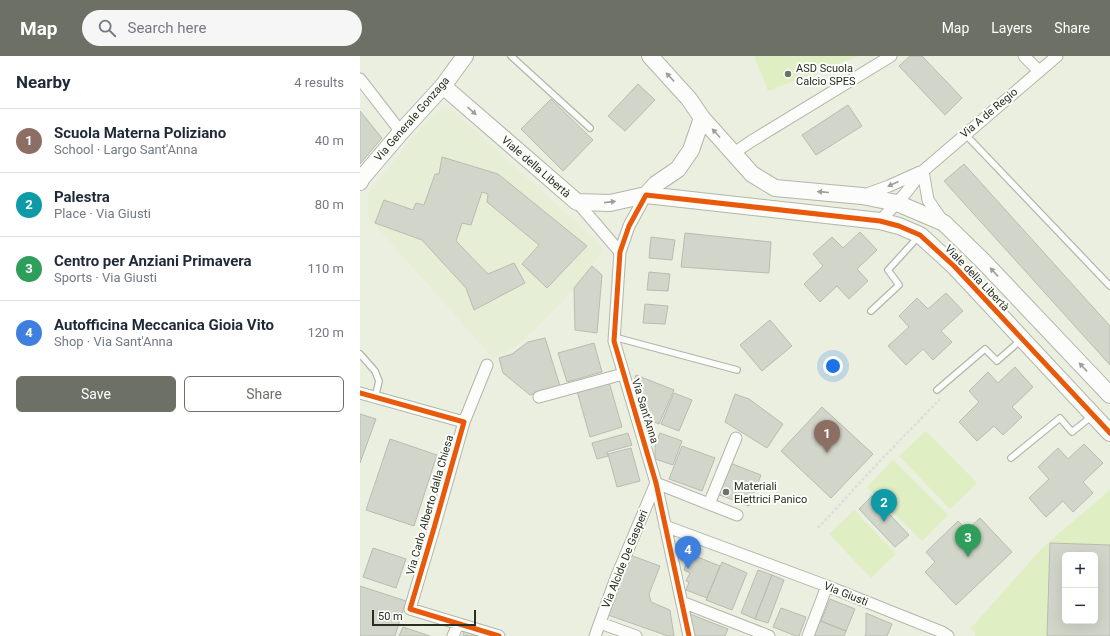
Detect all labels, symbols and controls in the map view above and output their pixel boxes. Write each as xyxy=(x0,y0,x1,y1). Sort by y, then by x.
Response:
search box xyxy=(82,10,362,46)
text: Map xyxy=(20,17,58,40)
icon: search xyxy=(96,17,118,39)
text: Search here xyxy=(128,19,206,37)
text: Map xyxy=(942,20,969,36)
text: Layers xyxy=(991,20,1032,36)
text: Share xyxy=(1054,20,1090,36)
place label: ASD Scuola Calcio SPES xyxy=(796,62,856,88)
marker: ASD Scuola Calcio SPES xyxy=(783,69,793,79)
text: Nearby xyxy=(16,72,71,92)
one-way arrow xyxy=(666,73,675,82)
street label: Via Generale Gonzaga xyxy=(372,74,452,164)
text: 4 results xyxy=(294,75,344,90)
street label: Via A de Regio xyxy=(958,85,1020,141)
one-way arrow xyxy=(467,107,477,116)
text: Scuola Materna Poliziano xyxy=(54,124,226,142)
one-way arrow xyxy=(711,128,721,138)
text: 1 xyxy=(25,133,33,148)
text: 40 m xyxy=(315,133,344,148)
street label: Viale della Libertà xyxy=(499,133,573,201)
text: School · Largo Sant'Anna xyxy=(54,142,197,157)
one-way arrow xyxy=(886,182,898,188)
text: Palestra xyxy=(54,188,110,206)
one-way arrow xyxy=(817,189,829,196)
text: 2 xyxy=(25,197,33,212)
text: 80 m xyxy=(315,197,344,212)
one-way arrow xyxy=(604,199,616,205)
text: Place · Via Giusti xyxy=(54,206,151,221)
street label: Viale della Libertà xyxy=(942,242,1012,314)
text: Centro per Anziani Primavera xyxy=(54,252,252,270)
text: 3 xyxy=(25,261,33,276)
text: 110 m xyxy=(307,261,344,276)
one-way arrow xyxy=(989,267,999,277)
text: Sports · Via Giusti xyxy=(54,270,157,285)
text: Autofficina Meccanica Gioia Vito xyxy=(54,316,274,334)
text: 4 xyxy=(25,325,33,340)
text: 120 m xyxy=(307,325,344,340)
text: Shop · Via Sant'Anna xyxy=(54,334,173,349)
your location xyxy=(823,356,843,376)
one-way arrow xyxy=(1078,362,1088,372)
button: Save xyxy=(16,376,176,412)
button: Share xyxy=(184,376,344,412)
street label: Via Sant'Anna xyxy=(629,377,661,445)
pin: 1 xyxy=(814,420,840,453)
street label: Via Carlo Alberto dalla Chiesa xyxy=(404,434,456,576)
place label: Materiali Elettrici Panico xyxy=(734,480,807,506)
marker: Materiali Elettrici Panico xyxy=(721,487,731,497)
pin: 2 xyxy=(871,489,897,522)
street label: Via Alcide De Gasperi xyxy=(599,508,651,610)
pin: 3 xyxy=(955,524,981,557)
pin: 4 xyxy=(675,536,701,569)
map controls xyxy=(1062,552,1098,624)
button: + xyxy=(1062,552,1098,588)
street label: Via Giusti xyxy=(822,579,870,609)
button: − xyxy=(1062,588,1098,624)
scale bar xyxy=(372,608,476,627)
text: 50 m xyxy=(378,610,403,623)

